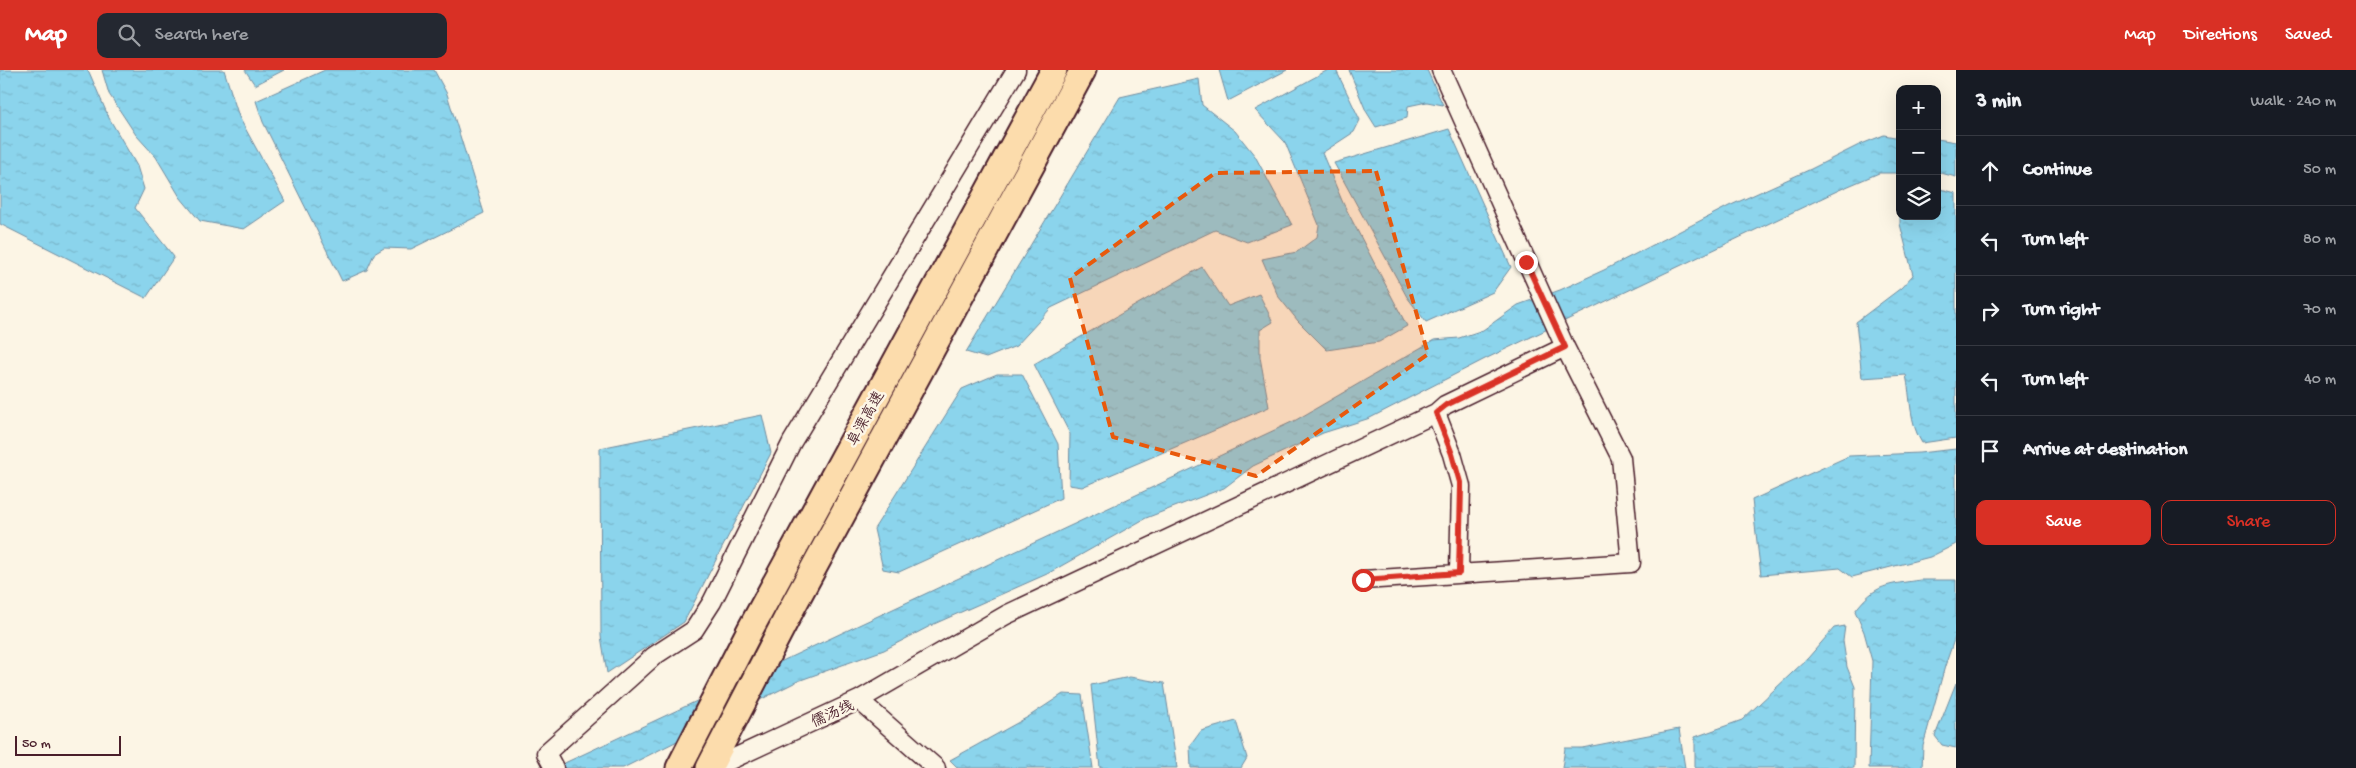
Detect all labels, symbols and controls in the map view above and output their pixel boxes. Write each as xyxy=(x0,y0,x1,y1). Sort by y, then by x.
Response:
search box xyxy=(97,13,447,58)
text: Map xyxy=(25,21,67,50)
icon: search xyxy=(115,21,143,49)
text: Search here xyxy=(155,24,248,47)
text: Map xyxy=(2124,25,2156,46)
text: Directions xyxy=(2184,25,2257,46)
text: Saved xyxy=(2285,25,2331,46)
map controls xyxy=(1896,85,1941,220)
button: + xyxy=(1896,85,1941,130)
text: 3 min xyxy=(1976,90,2021,115)
text: Walk · 240 m xyxy=(2251,93,2336,112)
button: − xyxy=(1896,130,1941,175)
icon: ahead xyxy=(1976,157,2004,185)
text: Continue xyxy=(2023,159,2092,182)
text: 50 m xyxy=(2303,161,2336,180)
button: layers xyxy=(1896,175,1941,220)
icon: left xyxy=(1976,227,2004,255)
text: Turn left xyxy=(2023,229,2087,252)
text: 80 m xyxy=(2303,231,2336,250)
route end xyxy=(1515,251,1538,274)
icon: right xyxy=(1976,297,2004,325)
text: Turn right xyxy=(2023,299,2099,322)
text: 70 m xyxy=(2303,301,2336,320)
icon: left xyxy=(1976,367,2004,395)
text: Turn left xyxy=(2023,369,2087,392)
text: 40 m xyxy=(2304,371,2336,390)
street label: 阜溧高速 xyxy=(843,388,889,450)
icon: arrive xyxy=(1976,437,2004,465)
text: Arrive at destination xyxy=(2023,439,2187,462)
button: Save xyxy=(1976,500,2151,545)
button: Share xyxy=(2161,500,2336,545)
route start xyxy=(1352,569,1375,592)
street label: 儒汤线 xyxy=(809,697,857,732)
scale bar xyxy=(15,733,121,756)
text: 50 m xyxy=(22,736,51,753)

